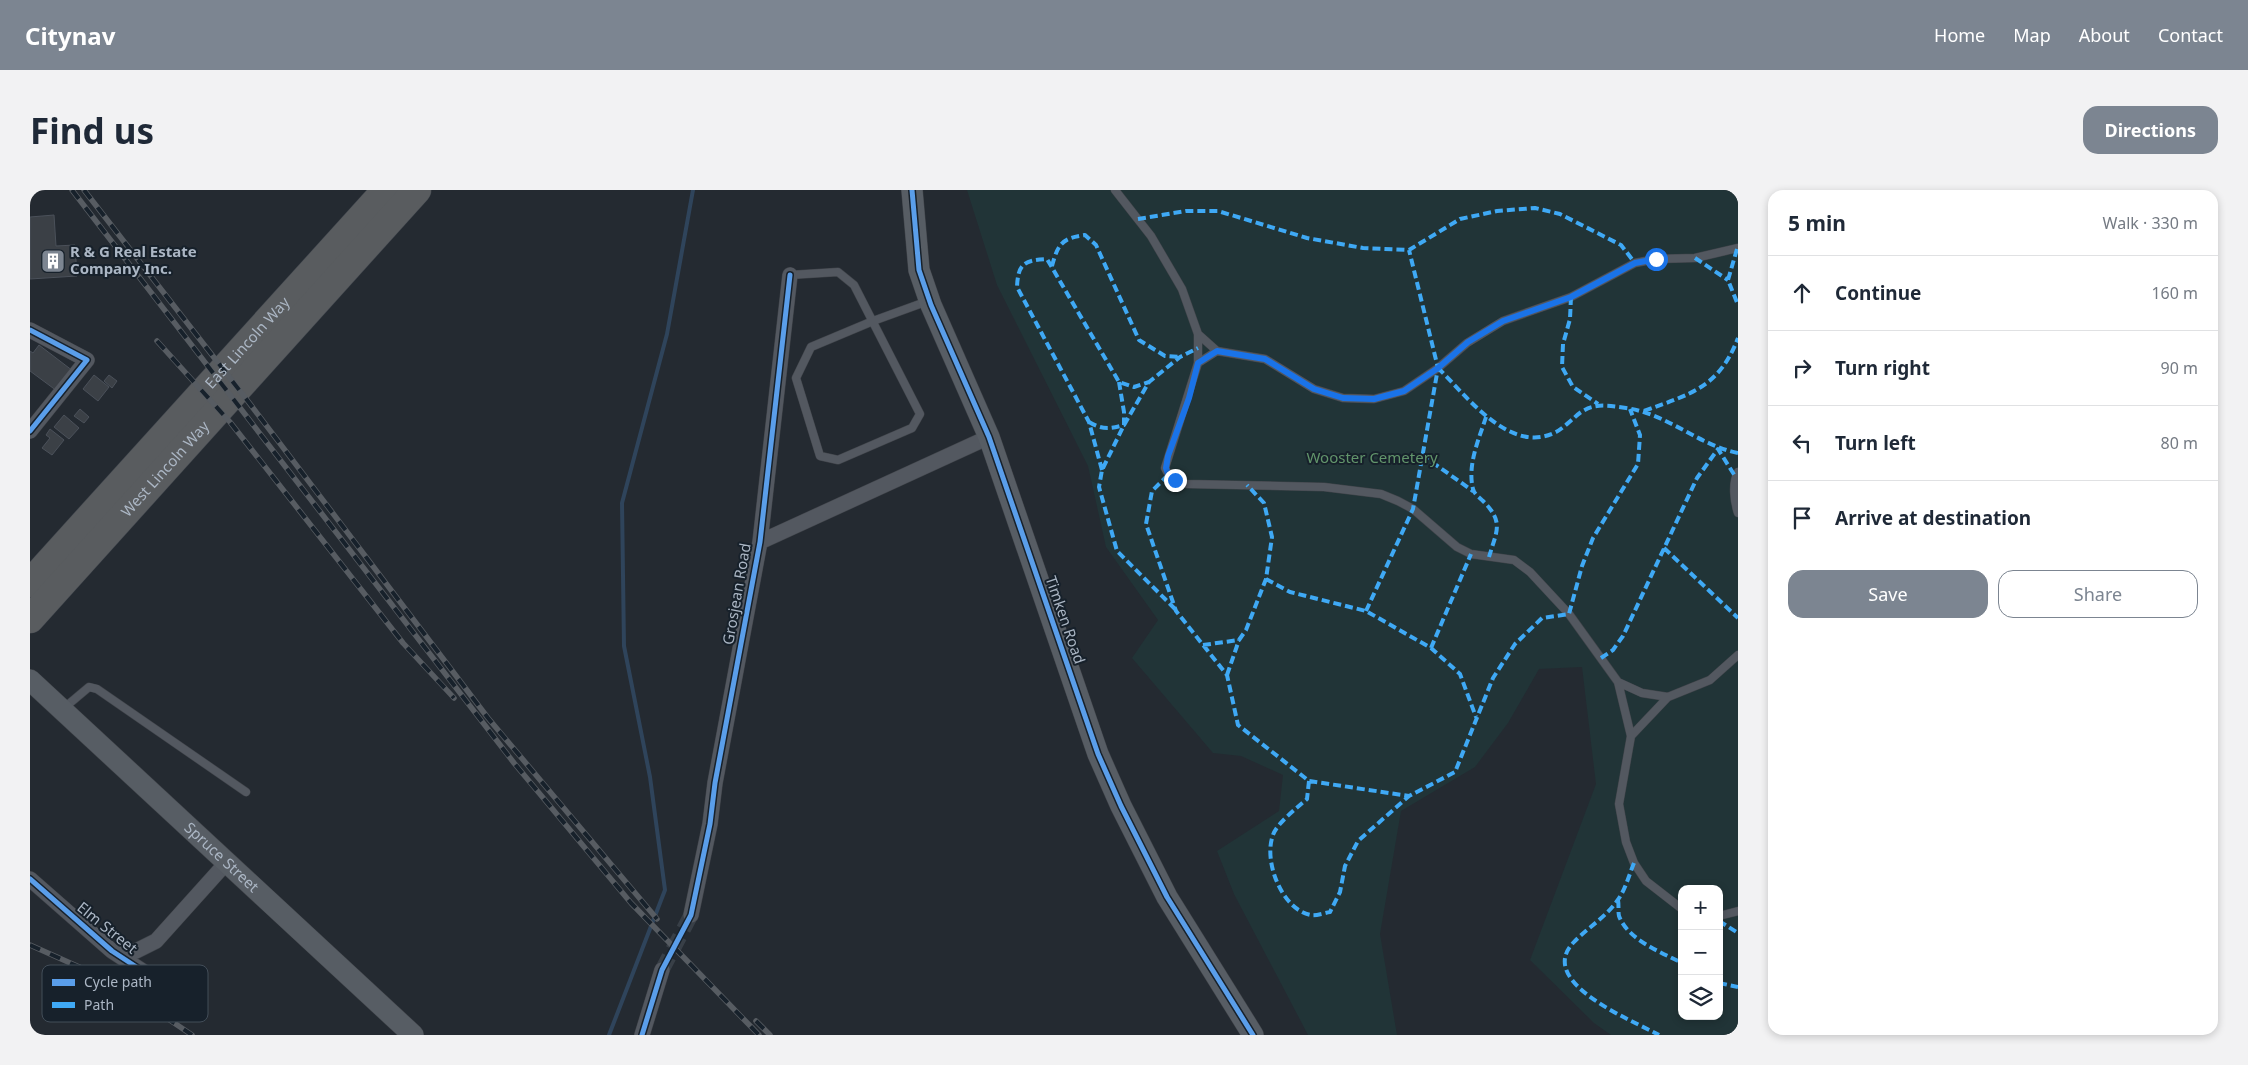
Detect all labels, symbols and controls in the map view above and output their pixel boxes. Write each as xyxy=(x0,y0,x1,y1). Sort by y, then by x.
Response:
text: Citynav xyxy=(25,19,115,52)
text: Home xyxy=(1934,23,1985,47)
text: Map xyxy=(2013,23,2051,47)
text: About xyxy=(2079,23,2130,47)
text: Contact xyxy=(2158,23,2223,47)
button: Directions xyxy=(2083,106,2218,154)
text: Find us xyxy=(30,107,154,154)
text: 5 min xyxy=(1788,209,1846,237)
text: Walk · 330 m xyxy=(2103,212,2198,234)
place label: R & G Real Estate Company Inc. xyxy=(70,241,197,278)
building icon: R & G Real Estate Company Inc. xyxy=(40,248,66,274)
route start xyxy=(1645,248,1668,271)
icon: ahead xyxy=(1788,279,1816,307)
text: Continue xyxy=(1835,280,1921,306)
text: 160 m xyxy=(2151,282,2198,304)
street label: East Lincoln Way xyxy=(200,292,294,392)
icon: right xyxy=(1788,354,1816,382)
text: Turn right xyxy=(1835,355,1930,381)
text: 90 m xyxy=(2161,357,2198,379)
street label: West Lincoln Way xyxy=(116,416,213,521)
icon: left xyxy=(1788,429,1816,457)
text: Turn left xyxy=(1835,430,1916,456)
text: 80 m xyxy=(2161,432,2198,454)
park label: Wooster Cemetery xyxy=(1306,447,1438,467)
route end xyxy=(1164,469,1187,492)
icon: arrive xyxy=(1788,504,1816,532)
text: Arrive at destination xyxy=(1835,505,2031,531)
street label: Grosjean Road xyxy=(717,541,755,646)
button: Save xyxy=(1788,570,1988,618)
button: Share xyxy=(1998,570,2198,618)
street label: Timken Road xyxy=(1042,573,1090,666)
street label: Spruce Street xyxy=(181,817,264,897)
map controls xyxy=(1678,885,1723,1020)
button: + xyxy=(1678,885,1723,930)
street label: Elm Street xyxy=(73,897,142,958)
button: − xyxy=(1678,930,1723,975)
legend xyxy=(42,965,208,1022)
text: Cycle path xyxy=(84,972,152,991)
button: layers xyxy=(1678,975,1723,1020)
text: Path xyxy=(84,995,114,1014)

